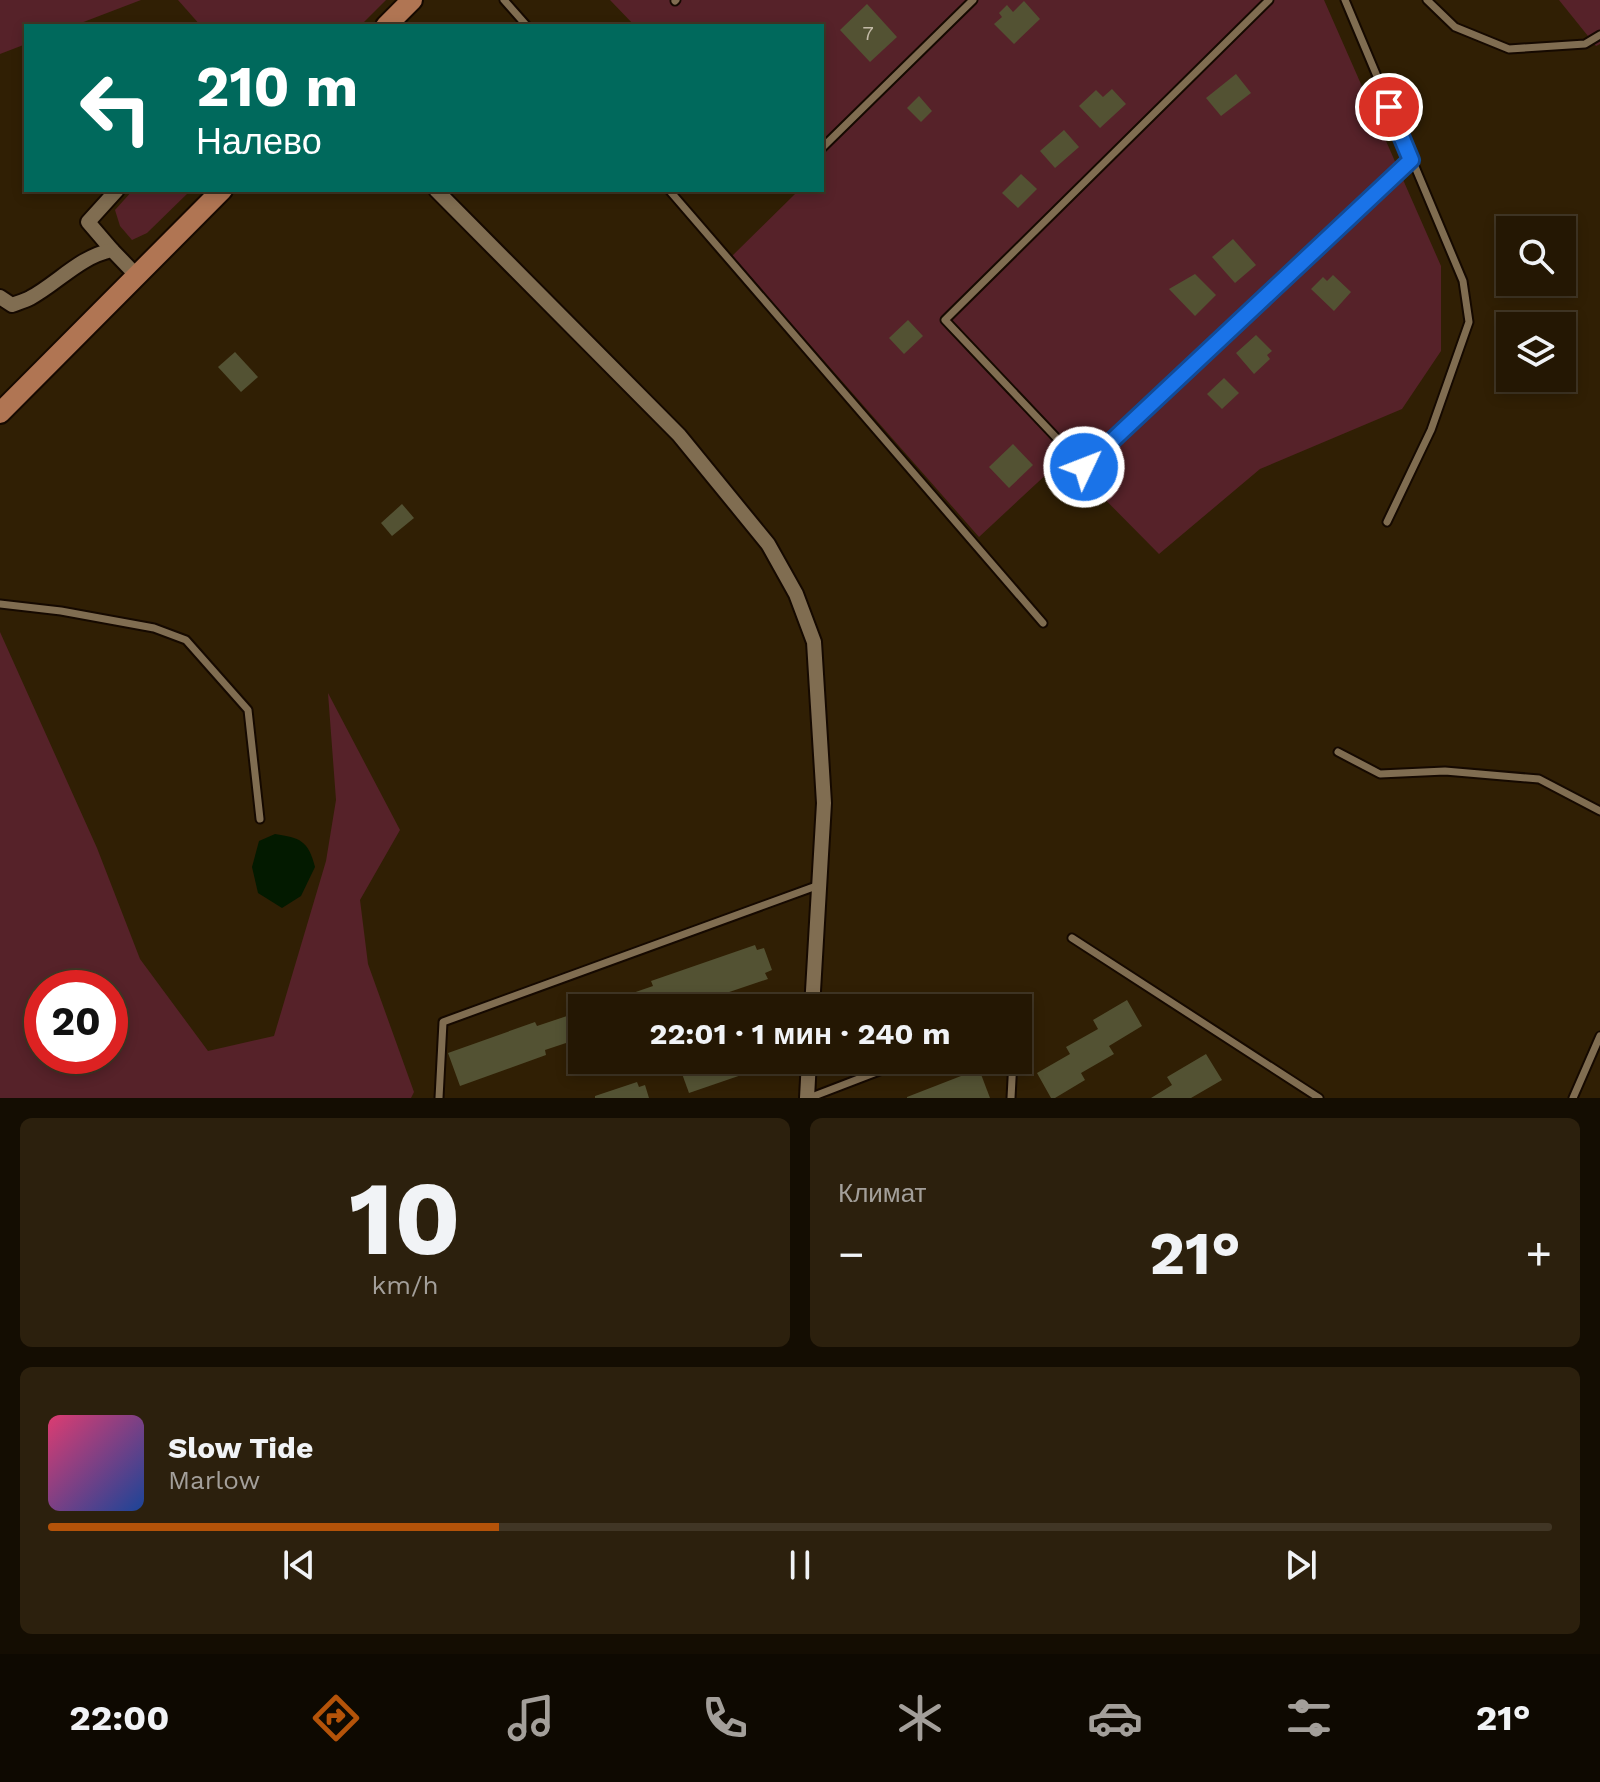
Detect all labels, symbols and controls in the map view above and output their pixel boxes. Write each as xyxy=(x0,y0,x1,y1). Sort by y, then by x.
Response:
house number: 7 xyxy=(862,21,874,45)
text: 210 m xyxy=(196,54,358,120)
icon: left xyxy=(64,56,168,160)
pin xyxy=(1355,73,1423,141)
icon: arrive xyxy=(1367,85,1411,129)
text: Налево xyxy=(196,121,322,163)
map controls xyxy=(1496,216,1576,392)
button: search xyxy=(1496,216,1576,296)
button: layers xyxy=(1496,312,1576,392)
position arrow xyxy=(1042,425,1126,509)
speed limit sign: 20 xyxy=(24,970,128,1074)
text: 22:01 · 1 мин · 240 m xyxy=(650,1016,950,1051)
text: 10 xyxy=(349,1157,461,1279)
text: Климат xyxy=(838,1178,927,1208)
text: 21° xyxy=(1149,1218,1241,1289)
text: − xyxy=(838,1228,865,1280)
text: + xyxy=(1525,1228,1552,1280)
text: km/h xyxy=(372,1270,438,1300)
text: Slow Tide xyxy=(168,1430,313,1465)
text: Marlow xyxy=(168,1465,260,1495)
icon: previous xyxy=(277,1543,321,1587)
icon: pause xyxy=(778,1543,822,1587)
icon: next xyxy=(1279,1543,1323,1587)
icon: directions xyxy=(308,1690,364,1746)
icon: music xyxy=(503,1690,559,1746)
icon: phone xyxy=(697,1690,753,1746)
icon: climate xyxy=(892,1690,948,1746)
icon: car xyxy=(1087,1690,1143,1746)
icon: filters xyxy=(1281,1690,1337,1746)
text: 22:00 xyxy=(69,1697,169,1739)
text: 21° xyxy=(1476,1697,1531,1739)

